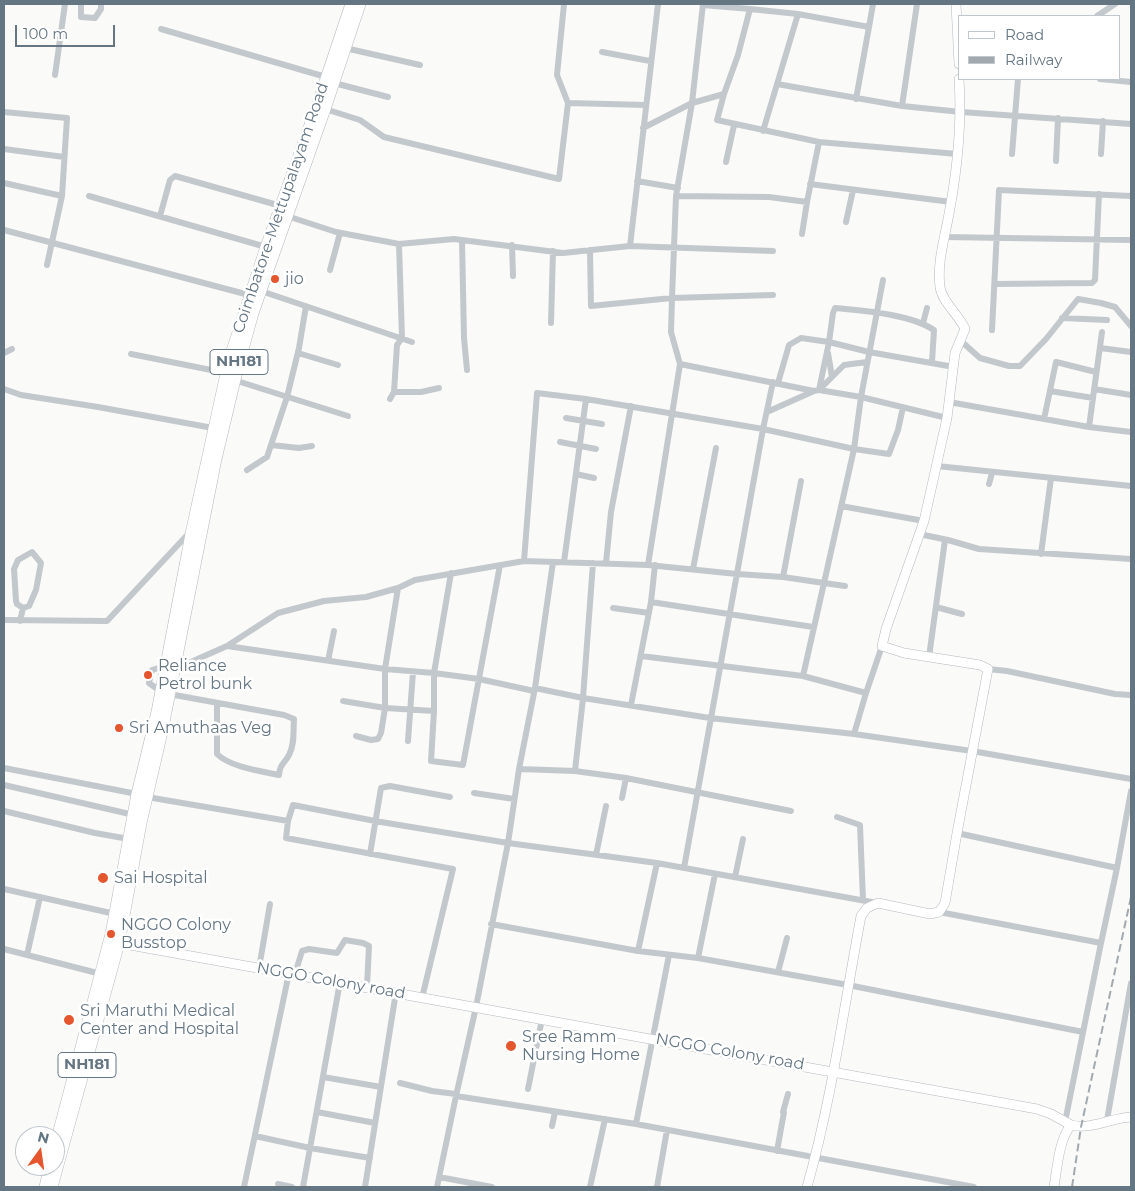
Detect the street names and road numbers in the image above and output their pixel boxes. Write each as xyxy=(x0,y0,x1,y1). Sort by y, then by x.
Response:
street label: Coimbatore-Mettupalayam Road xyxy=(229,80,333,336)
road number: NH181 xyxy=(210,350,268,374)
street label: NGGO Colony road xyxy=(255,958,407,1004)
street label: NGGO Colony road xyxy=(654,1029,806,1075)
road number: NH181 xyxy=(58,1052,116,1078)

